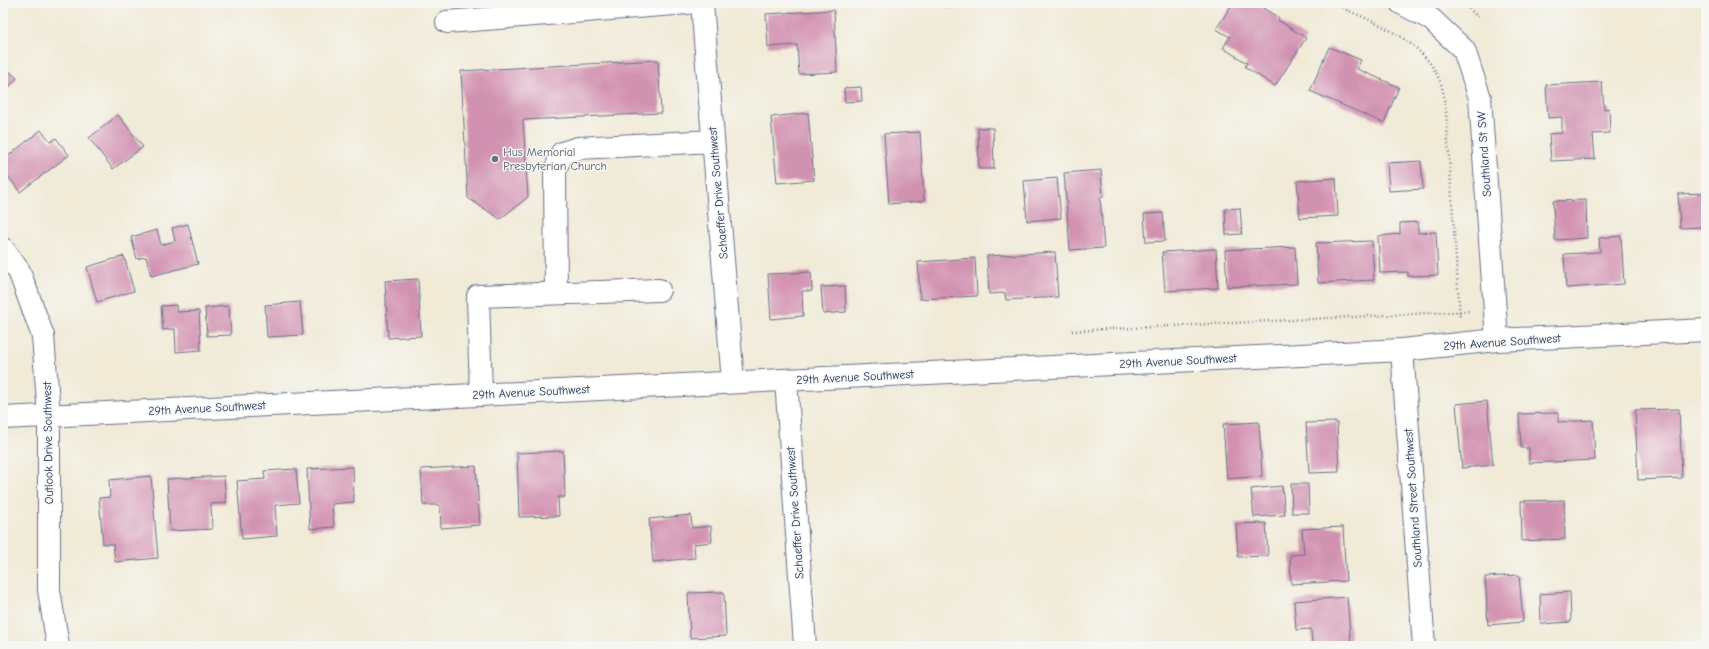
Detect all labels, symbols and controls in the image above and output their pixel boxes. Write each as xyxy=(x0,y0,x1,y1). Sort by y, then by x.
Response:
street label: Southland St SW xyxy=(1474,110,1494,197)
street label: Schaeffer Drive Southwest xyxy=(705,126,731,260)
place label: Hus Memorial Presbyterian Church xyxy=(503,145,607,173)
marker: Hus Memorial Presbyterian Church xyxy=(490,154,500,164)
street label: 29th Avenue Southwest xyxy=(1443,331,1562,353)
street label: 29th Avenue Southwest xyxy=(1119,351,1238,371)
street label: 29th Avenue Southwest xyxy=(796,367,915,387)
street label: Outlook Drive Southwest xyxy=(40,381,56,504)
street label: 29th Avenue Southwest xyxy=(472,382,591,402)
street label: 29th Avenue Southwest xyxy=(148,398,267,418)
street label: Southland Street Southwest xyxy=(1401,428,1425,568)
street label: Schaeffer Drive Southwest xyxy=(783,446,807,580)

